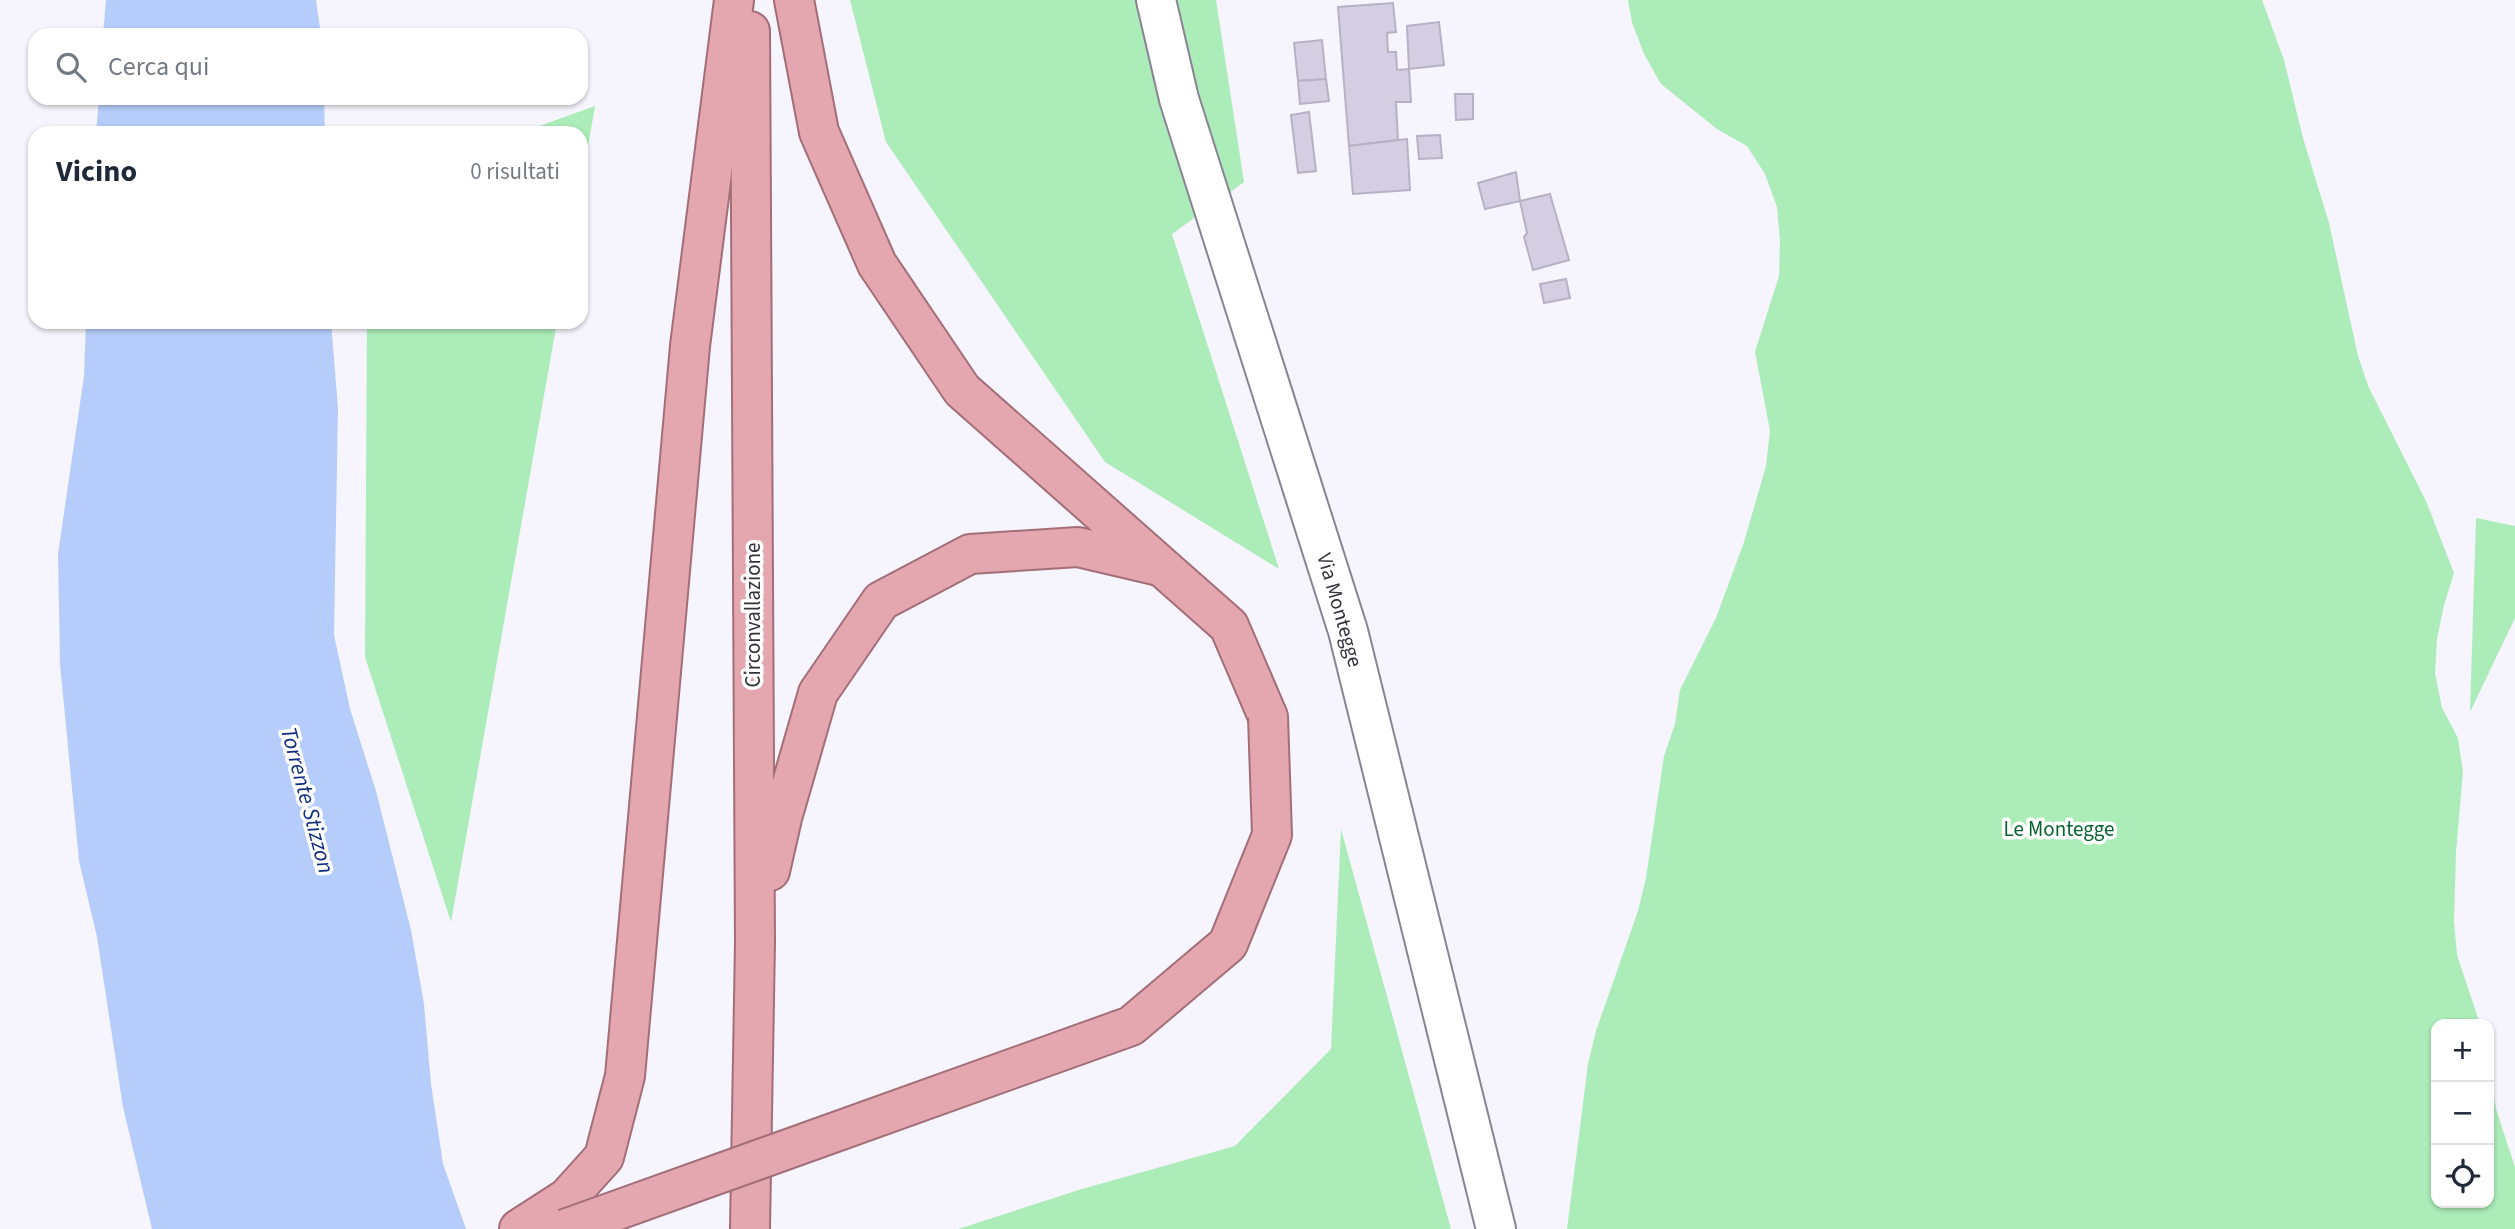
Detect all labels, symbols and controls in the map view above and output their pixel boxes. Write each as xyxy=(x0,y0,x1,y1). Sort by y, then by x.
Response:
search box xyxy=(28,28,588,105)
icon: search xyxy=(52,48,90,86)
text: Cerca qui xyxy=(108,48,209,85)
text: Vicino xyxy=(56,150,137,193)
text: 0 risultati xyxy=(470,155,560,188)
street label: Circonvallazione xyxy=(738,543,768,687)
street label: Via Montegge xyxy=(1309,550,1371,670)
water label: Torrente Stizzon xyxy=(272,723,343,877)
park label: Le Montegge xyxy=(2003,814,2115,844)
map controls xyxy=(2431,1019,2494,1208)
button: + xyxy=(2431,1019,2494,1082)
button: − xyxy=(2431,1082,2494,1145)
button: locate xyxy=(2431,1145,2494,1208)

